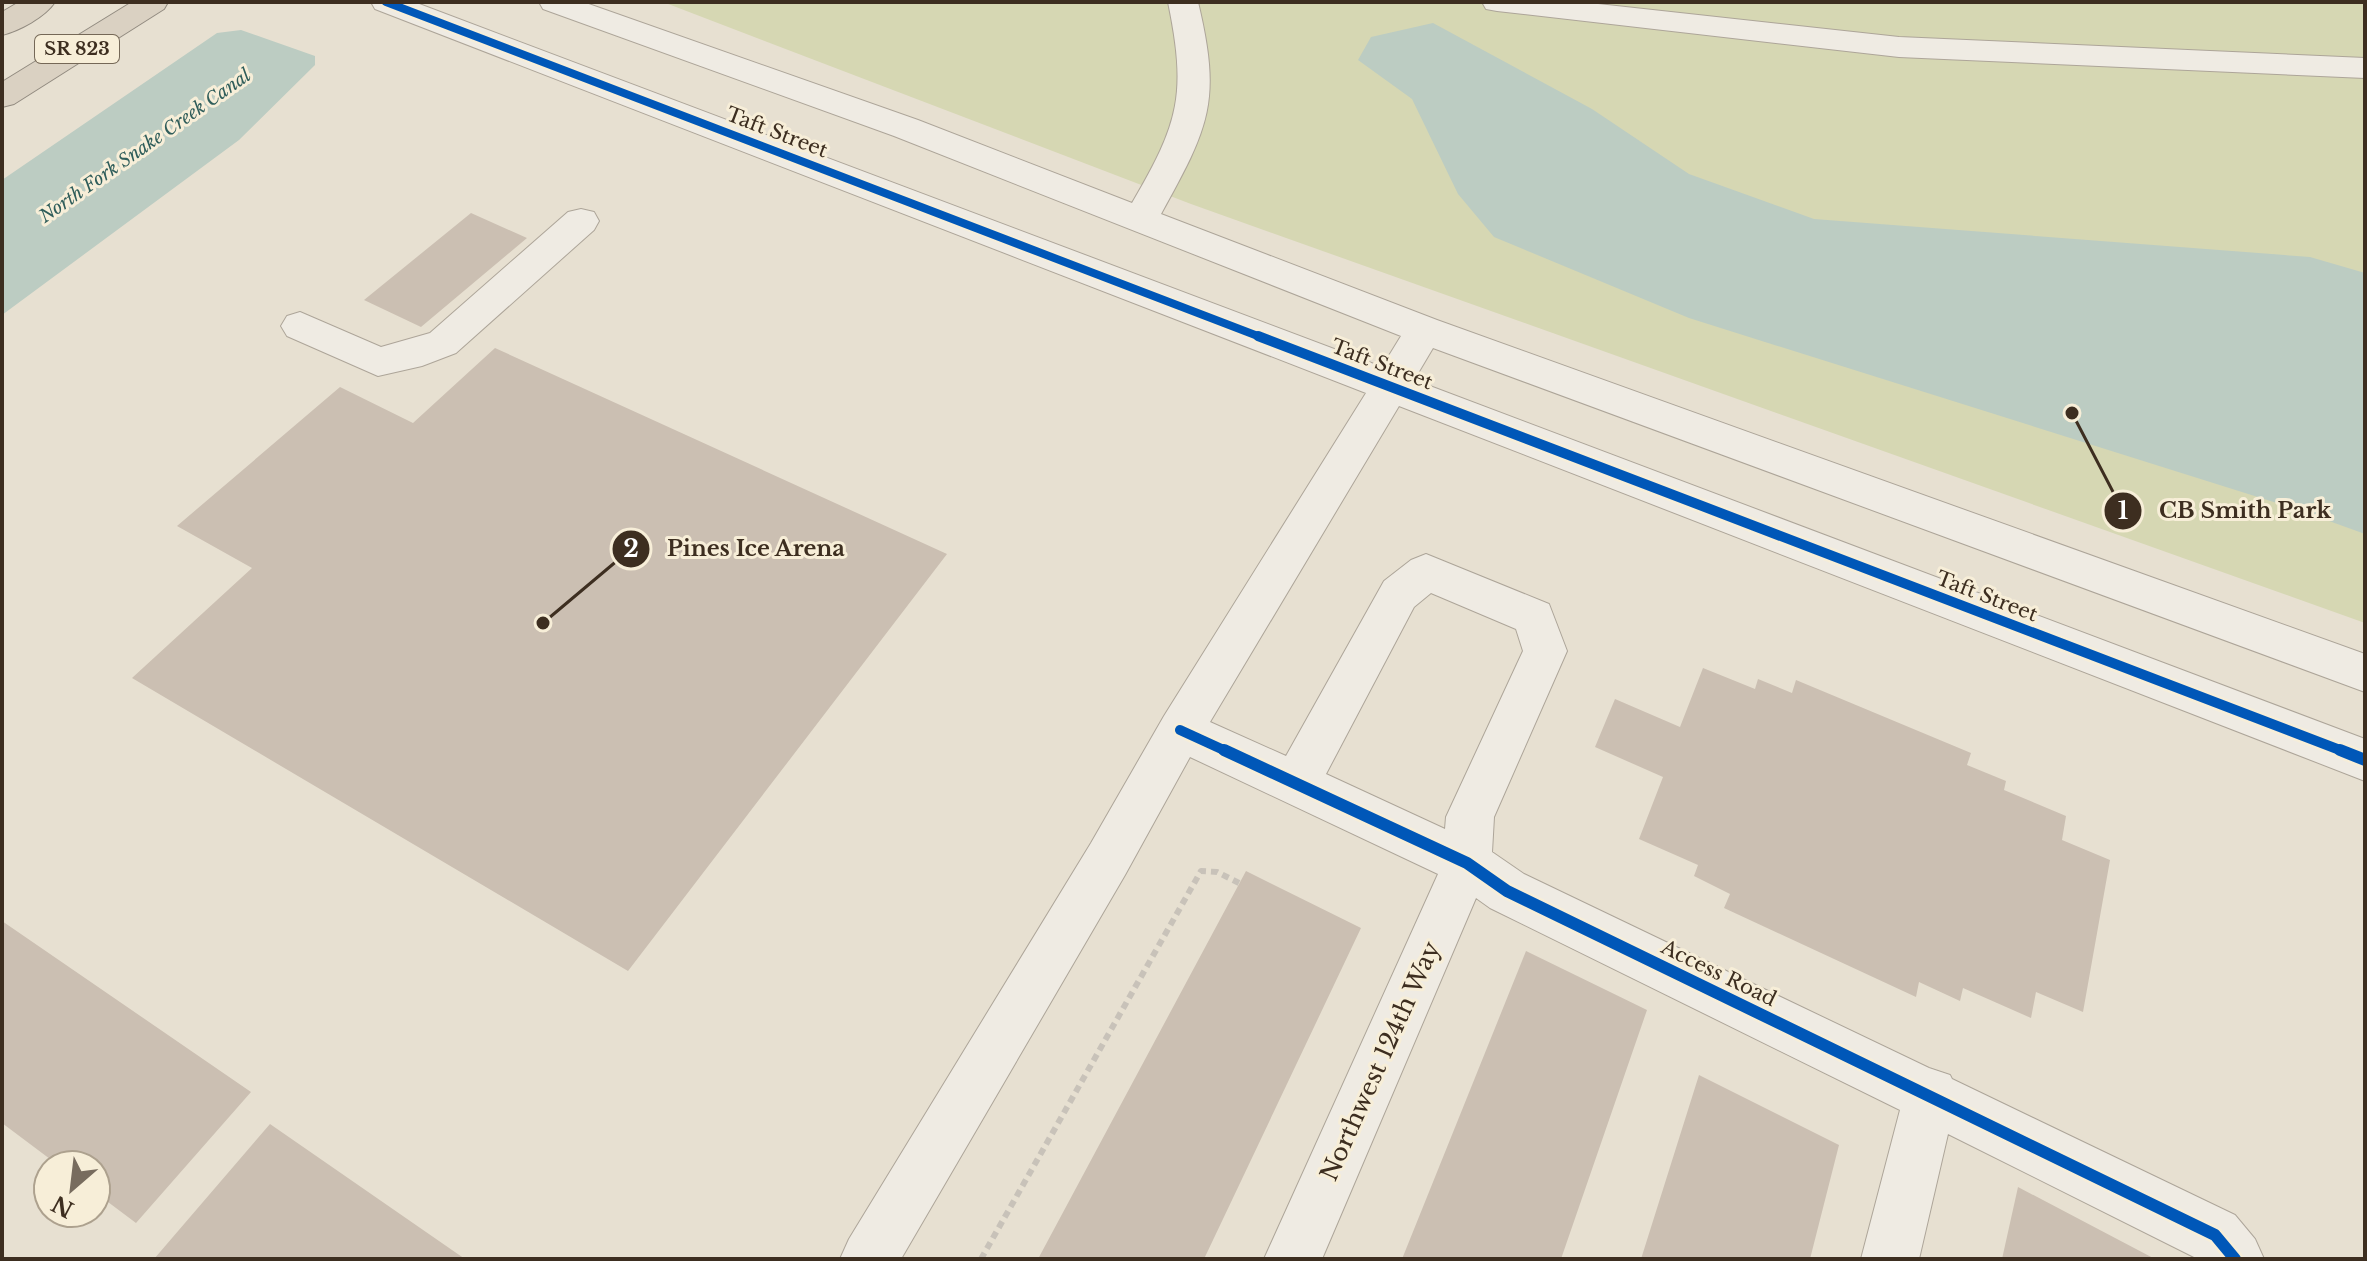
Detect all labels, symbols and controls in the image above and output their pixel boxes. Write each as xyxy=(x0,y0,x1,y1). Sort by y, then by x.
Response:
road number: SR 823 xyxy=(35,35,119,63)
water label: North Fork Snake Creek Canal xyxy=(34,64,255,228)
street label: Taft Street xyxy=(723,102,832,162)
street label: Taft Street xyxy=(1328,334,1437,394)
callout: CB Smith Park xyxy=(2103,488,2347,534)
text: 1 xyxy=(2118,496,2128,525)
text: CB Smith Park xyxy=(2159,497,2331,524)
callout: Pines Ice Arena xyxy=(611,526,862,572)
text: 2 xyxy=(623,534,639,563)
text: Pines Ice Arena xyxy=(667,535,845,562)
street label: Taft Street xyxy=(1933,566,2042,626)
street label: Access Road xyxy=(1657,934,1780,1011)
street label: Northwest 124th Way xyxy=(1314,936,1446,1185)
north arrow xyxy=(32,1149,112,1229)
text: N xyxy=(47,1189,78,1223)

